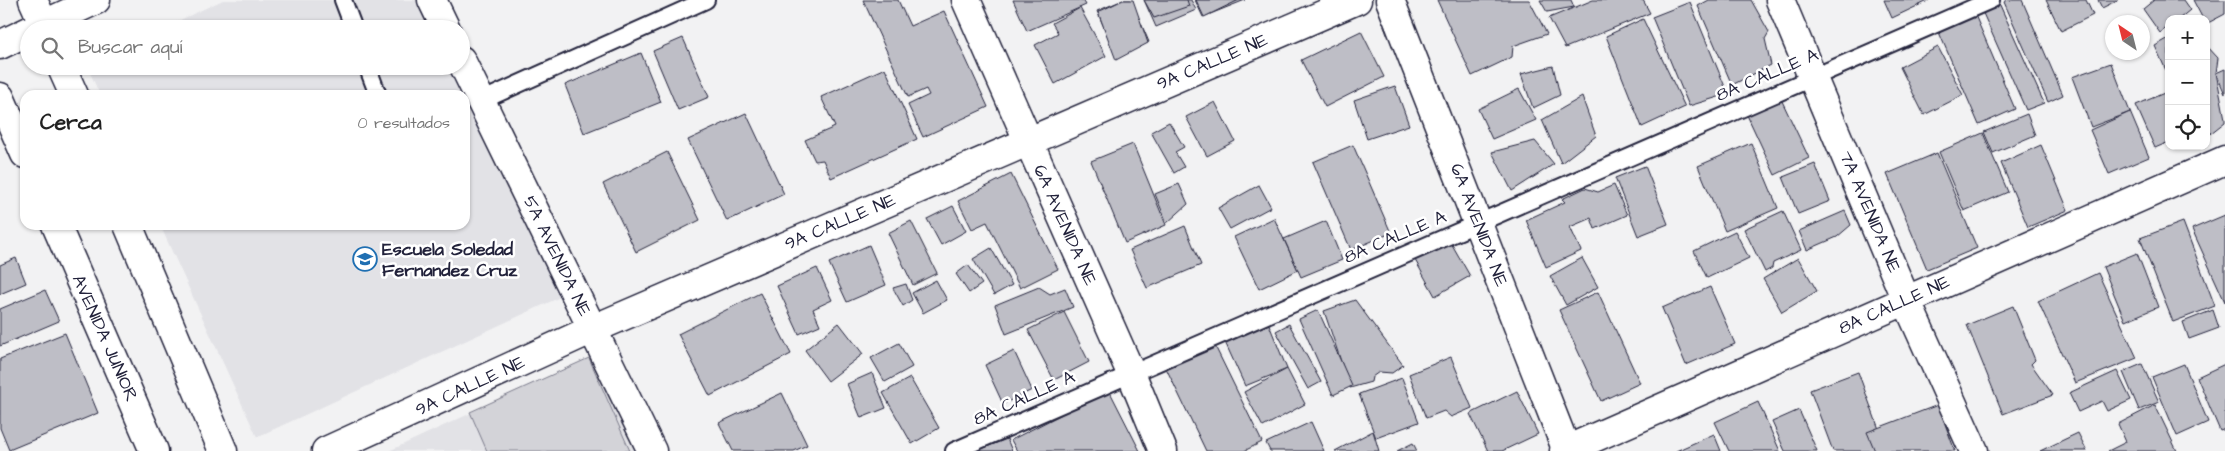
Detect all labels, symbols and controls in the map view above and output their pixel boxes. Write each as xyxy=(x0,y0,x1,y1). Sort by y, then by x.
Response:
north arrow xyxy=(2105,15,2150,60)
map controls xyxy=(2165,15,2210,150)
button: + xyxy=(2165,15,2210,60)
search box xyxy=(20,20,470,75)
street label: 9A CALLE NE xyxy=(1153,27,1272,97)
icon: search xyxy=(38,34,66,62)
text: Buscar aquí xyxy=(78,34,182,61)
street label: 8A CALLE A xyxy=(1712,42,1822,108)
button: − xyxy=(2165,60,2210,105)
button: locate xyxy=(2165,105,2210,150)
text: Cerca xyxy=(40,108,102,137)
text: 0 resultados xyxy=(358,112,450,134)
street label: 7A AVENIDA NE xyxy=(1833,147,1907,277)
street label: 6A AVENIDA NE xyxy=(1444,160,1514,290)
street label: 6A AVENIDA NE xyxy=(1027,161,1103,290)
street label: 9A CALLE NE xyxy=(781,187,900,257)
street label: 5A AVENIDA NE xyxy=(517,192,597,321)
street label: 8A CALLE A xyxy=(1340,204,1450,270)
place label: Escuela Soledad Fernandez Cruz xyxy=(382,237,518,283)
school or university icon: Escuela Soledad Fernandez Cruz xyxy=(352,246,378,272)
street label: 8A CALLE NE xyxy=(1834,269,1954,341)
street label: AVENIDA JUNIOR xyxy=(66,271,144,405)
street label: 9A CALLE NE xyxy=(411,350,529,422)
street label: 8A CALLE A xyxy=(969,364,1079,432)

